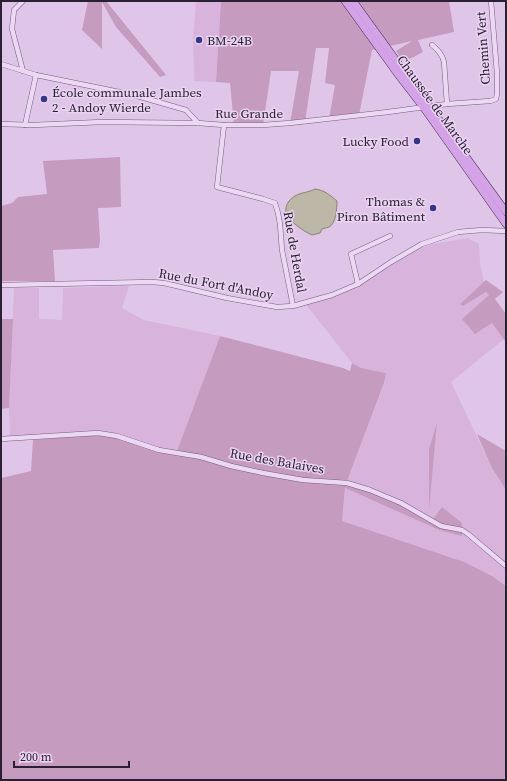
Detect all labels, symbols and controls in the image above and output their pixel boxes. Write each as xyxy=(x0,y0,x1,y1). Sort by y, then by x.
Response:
street label: Chemin Vert xyxy=(472,10,494,85)
place label: BM-24B xyxy=(207,32,252,49)
marker: BM-24B xyxy=(194,35,204,45)
street label: Chaussée de Marche xyxy=(393,52,477,158)
place label: École communale Jambes 2 - Andoy Wierde xyxy=(52,84,202,116)
marker: École communale Jambes 2 - Andoy Wierde xyxy=(39,94,49,104)
street label: Rue Grande xyxy=(215,105,283,122)
place label: Lucky Food xyxy=(342,133,410,150)
marker: Lucky Food xyxy=(412,136,422,146)
place label: Thomas & Piron Bâtiment xyxy=(337,193,426,225)
marker: Thomas & Piron Bâtiment xyxy=(428,203,438,213)
street label: Rue de Herdal xyxy=(279,210,311,294)
street label: Rue du Fort d'Andoy xyxy=(157,265,275,304)
street label: Rue des Balaives xyxy=(228,444,326,478)
scale bar xyxy=(14,743,129,769)
text: 200 m xyxy=(20,749,52,765)

